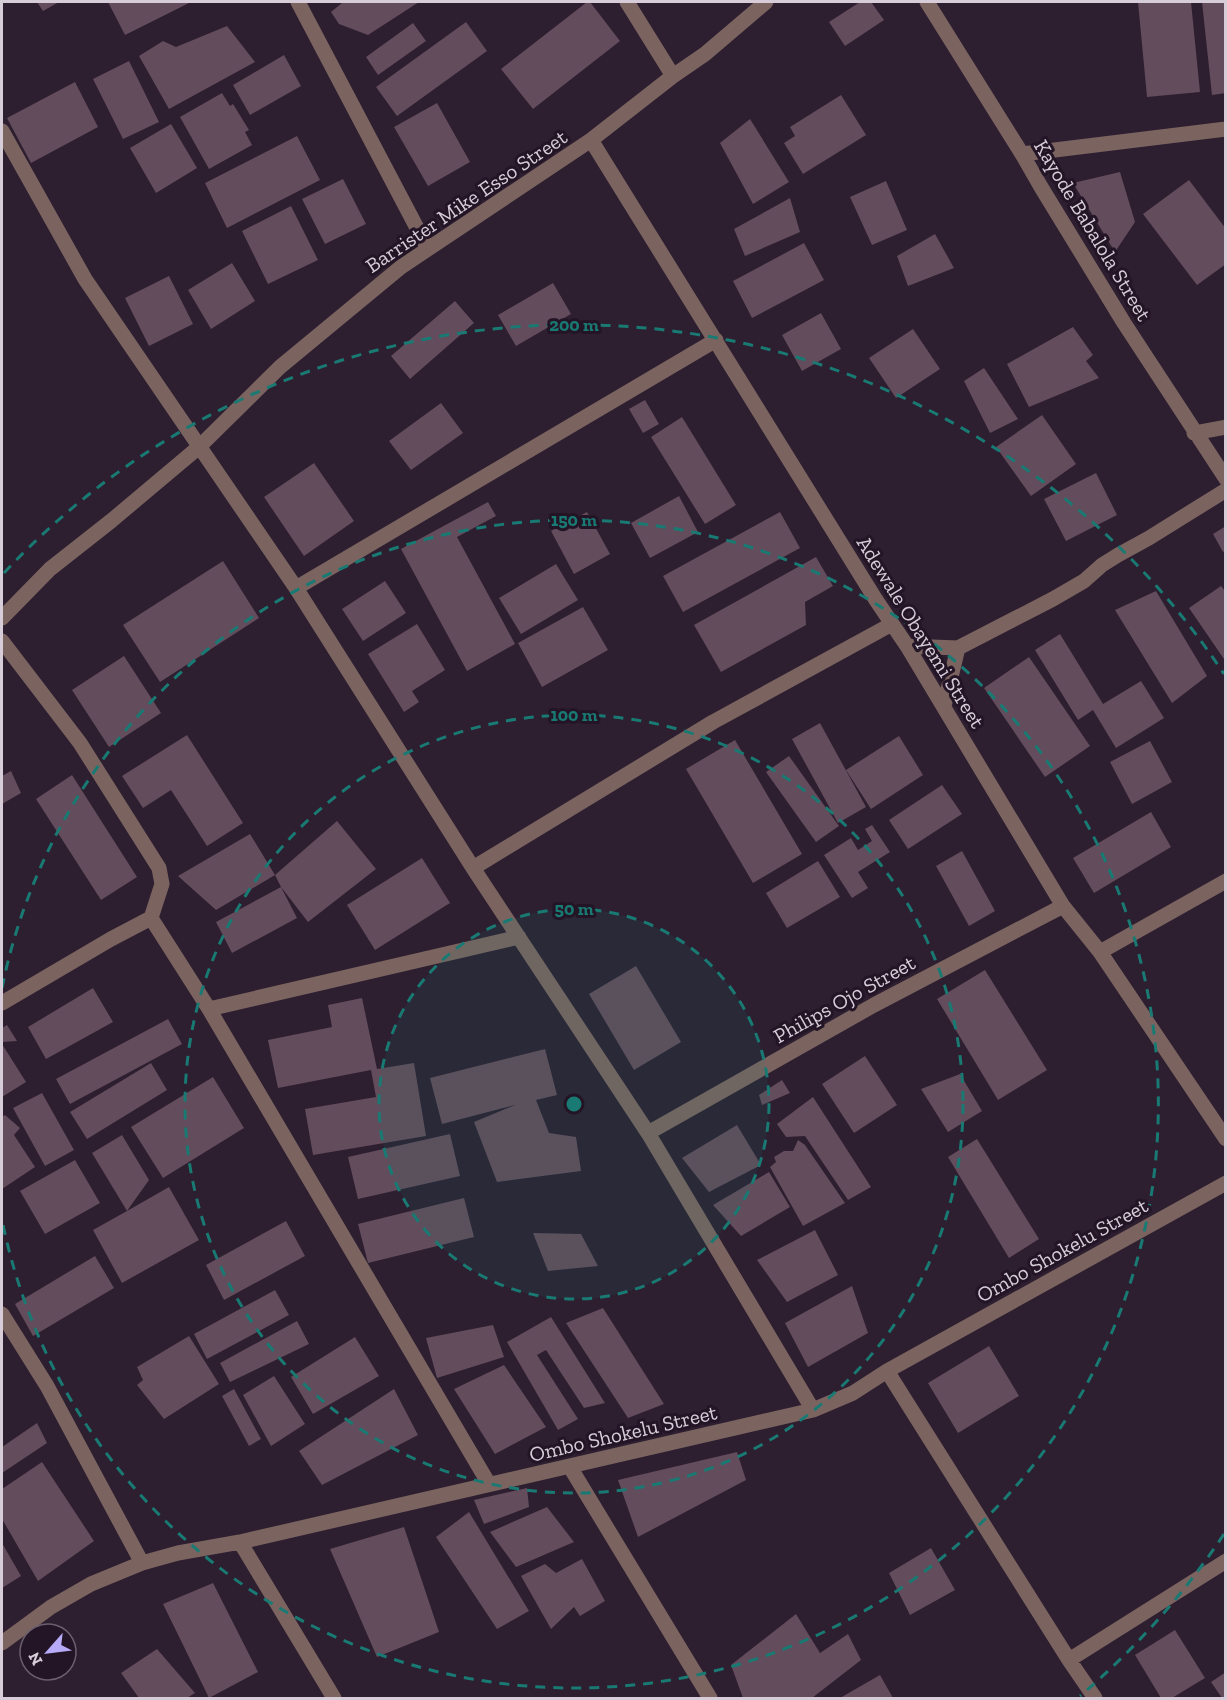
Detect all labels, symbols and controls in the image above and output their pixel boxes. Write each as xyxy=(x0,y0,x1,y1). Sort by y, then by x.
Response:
street label: Barrister Mike Esso Street xyxy=(360,124,572,278)
street label: Kayode Babalola Street xyxy=(1029,135,1157,325)
text: 200 m xyxy=(549,314,599,336)
text: 150 m xyxy=(551,509,597,531)
street label: Adewale Obayemi Street xyxy=(852,531,990,733)
text: 100 m xyxy=(550,704,598,726)
text: 50 m xyxy=(555,898,594,920)
street label: Philips Ojo Street xyxy=(769,950,920,1049)
centre of rings xyxy=(564,1094,584,1114)
street label: Ombo Shokelu Street xyxy=(972,1192,1152,1307)
street label: Ombo Shokelu Street xyxy=(527,1399,719,1467)
north arrow xyxy=(18,1622,78,1682)
text: N xyxy=(24,1649,46,1669)

